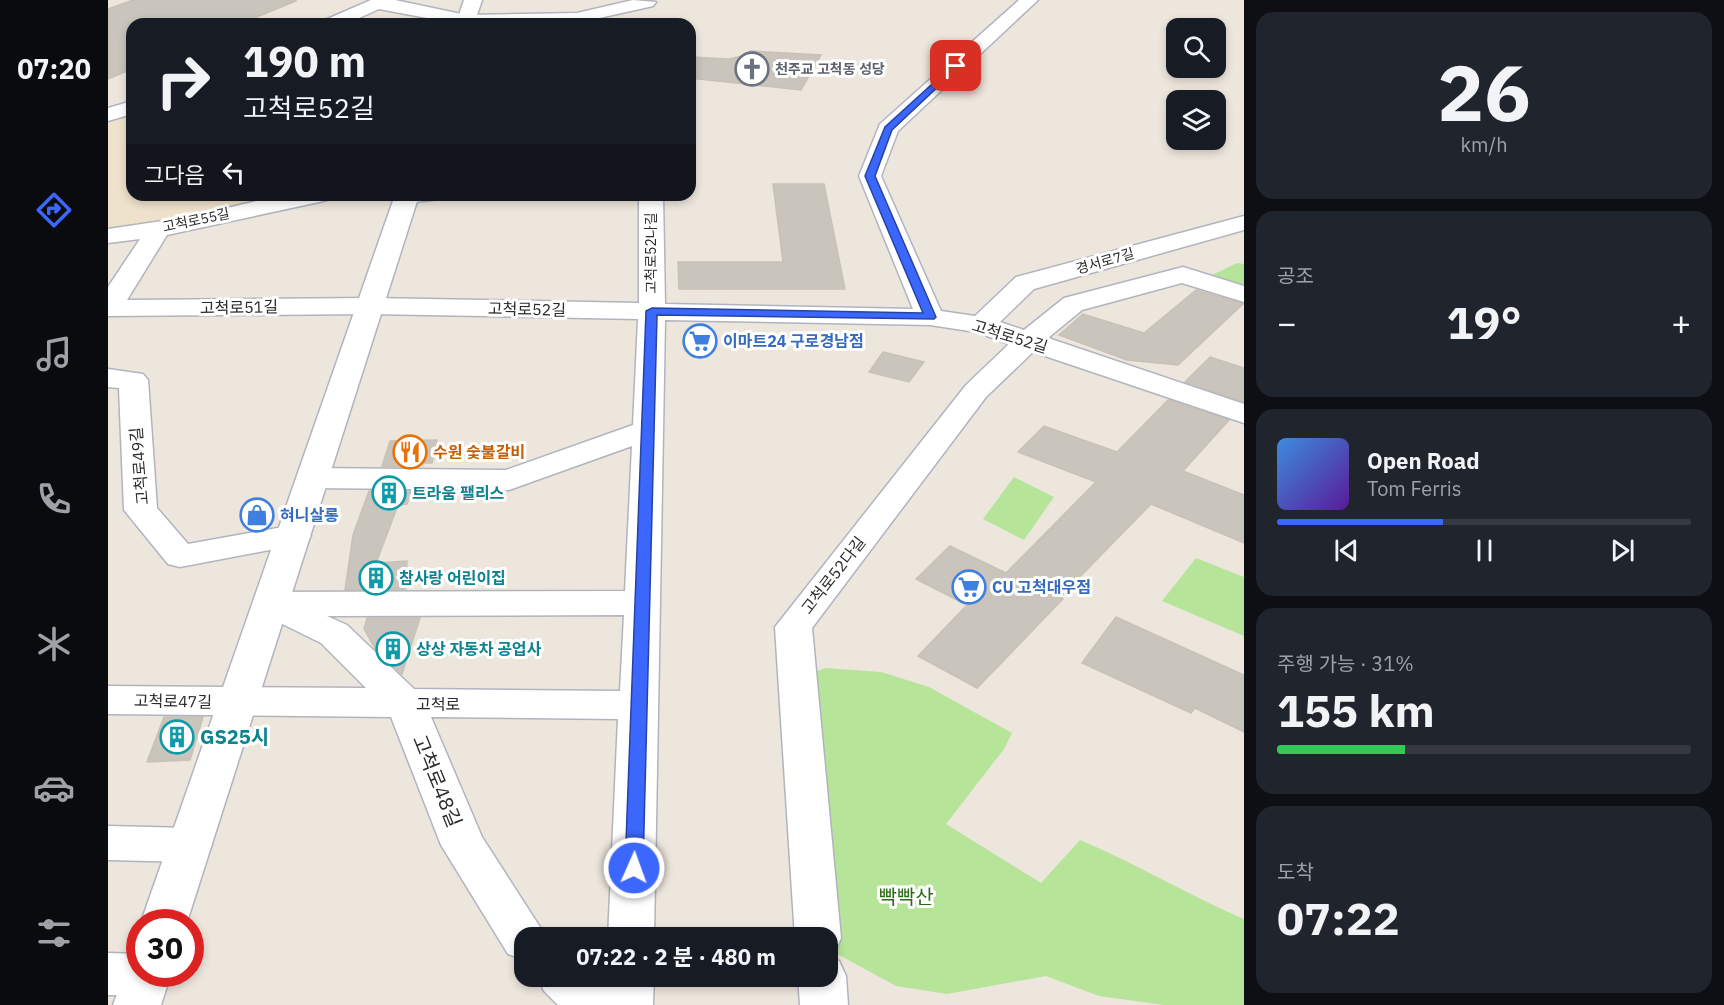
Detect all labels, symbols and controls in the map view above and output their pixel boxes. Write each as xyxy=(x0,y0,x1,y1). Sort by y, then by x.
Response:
map controls xyxy=(1166,18,1226,150)
button: search xyxy=(1166,18,1226,78)
text: 190 m xyxy=(243,34,366,89)
pin xyxy=(930,40,981,91)
text: 26 xyxy=(1437,41,1531,142)
icon: right xyxy=(144,42,222,120)
icon: arrive xyxy=(939,49,972,82)
text: 07:20 xyxy=(17,51,91,86)
church icon: 천주교 고척동 성당 xyxy=(734,51,770,87)
place label: 천주교 고척동 성당 xyxy=(775,60,885,78)
text: 고척로52길 xyxy=(243,90,375,125)
button: layers xyxy=(1166,90,1226,150)
text: km/h xyxy=(1460,131,1508,158)
icon: left xyxy=(217,156,250,189)
text: 그다음 xyxy=(144,160,205,189)
icon: directions xyxy=(33,189,75,231)
street label: 고척로55길 xyxy=(161,204,231,236)
street label: 고척로52나길 xyxy=(642,212,660,294)
street label: 경서로7길 xyxy=(1074,244,1136,278)
text: 공조 xyxy=(1277,262,1314,289)
text: 19° xyxy=(1446,293,1522,351)
street label: 고척로51길 xyxy=(200,296,278,318)
street label: 고척로52길 xyxy=(488,298,566,320)
text: − xyxy=(1277,301,1297,344)
text: + xyxy=(1671,301,1691,344)
street label: 고척로52길 xyxy=(970,315,1050,357)
supermarket icon: 이마트24 구로경남점 xyxy=(682,323,718,359)
place label: 이마트24 구로경남점 xyxy=(723,331,864,351)
icon: music xyxy=(33,333,75,375)
street label: 고척로49길 xyxy=(126,426,152,506)
restaurant icon: 수원 숯불갈비 xyxy=(392,434,428,470)
place label: 수원 숯불갈비 xyxy=(433,442,525,462)
text: Open Road xyxy=(1367,446,1480,475)
building icon: 트라움 팰리스 xyxy=(371,475,407,511)
text: Tom Ferris xyxy=(1367,475,1462,502)
icon: phone xyxy=(33,478,75,520)
place label: 트라움 팰리스 xyxy=(412,483,504,503)
shop icon: 혀니살롱 xyxy=(239,497,275,533)
place label: 혀니살롱 xyxy=(280,505,339,525)
street label: 고척로52다길 xyxy=(797,532,869,618)
icon: previous xyxy=(1330,534,1363,567)
icon: pause xyxy=(1468,534,1501,567)
icon: next xyxy=(1606,534,1639,567)
building icon: 참사랑 어린이집 xyxy=(358,560,394,596)
place label: 참사랑 어린이집 xyxy=(399,568,506,588)
supermarket icon: CU 고척대우점 xyxy=(951,569,987,605)
place label: CU 고척대우점 xyxy=(992,577,1091,597)
icon: climate xyxy=(33,623,75,665)
building icon: 상상 자동차 공업사 xyxy=(375,631,411,667)
place label: 상상 자동차 공업사 xyxy=(416,639,542,659)
text: 주행 가능 · 31% xyxy=(1277,650,1414,677)
text: 155 km xyxy=(1277,681,1435,739)
street label: 고척로47길 xyxy=(134,690,212,712)
street label: 고척로 xyxy=(416,694,460,714)
building icon: GS25시 xyxy=(159,719,195,755)
place label: GS25시 xyxy=(200,723,269,750)
street label: 고척로48길 xyxy=(407,731,468,831)
icon: car xyxy=(33,767,75,809)
position arrow xyxy=(602,836,666,900)
text: 도착 xyxy=(1277,858,1314,885)
park label: 빡빡산 xyxy=(878,883,934,910)
text: 07:22 xyxy=(1277,889,1400,947)
speed limit sign: 30 xyxy=(126,909,204,987)
icon: filters xyxy=(33,912,75,954)
text: 07:22 · 2 분 · 480 m xyxy=(576,942,776,971)

